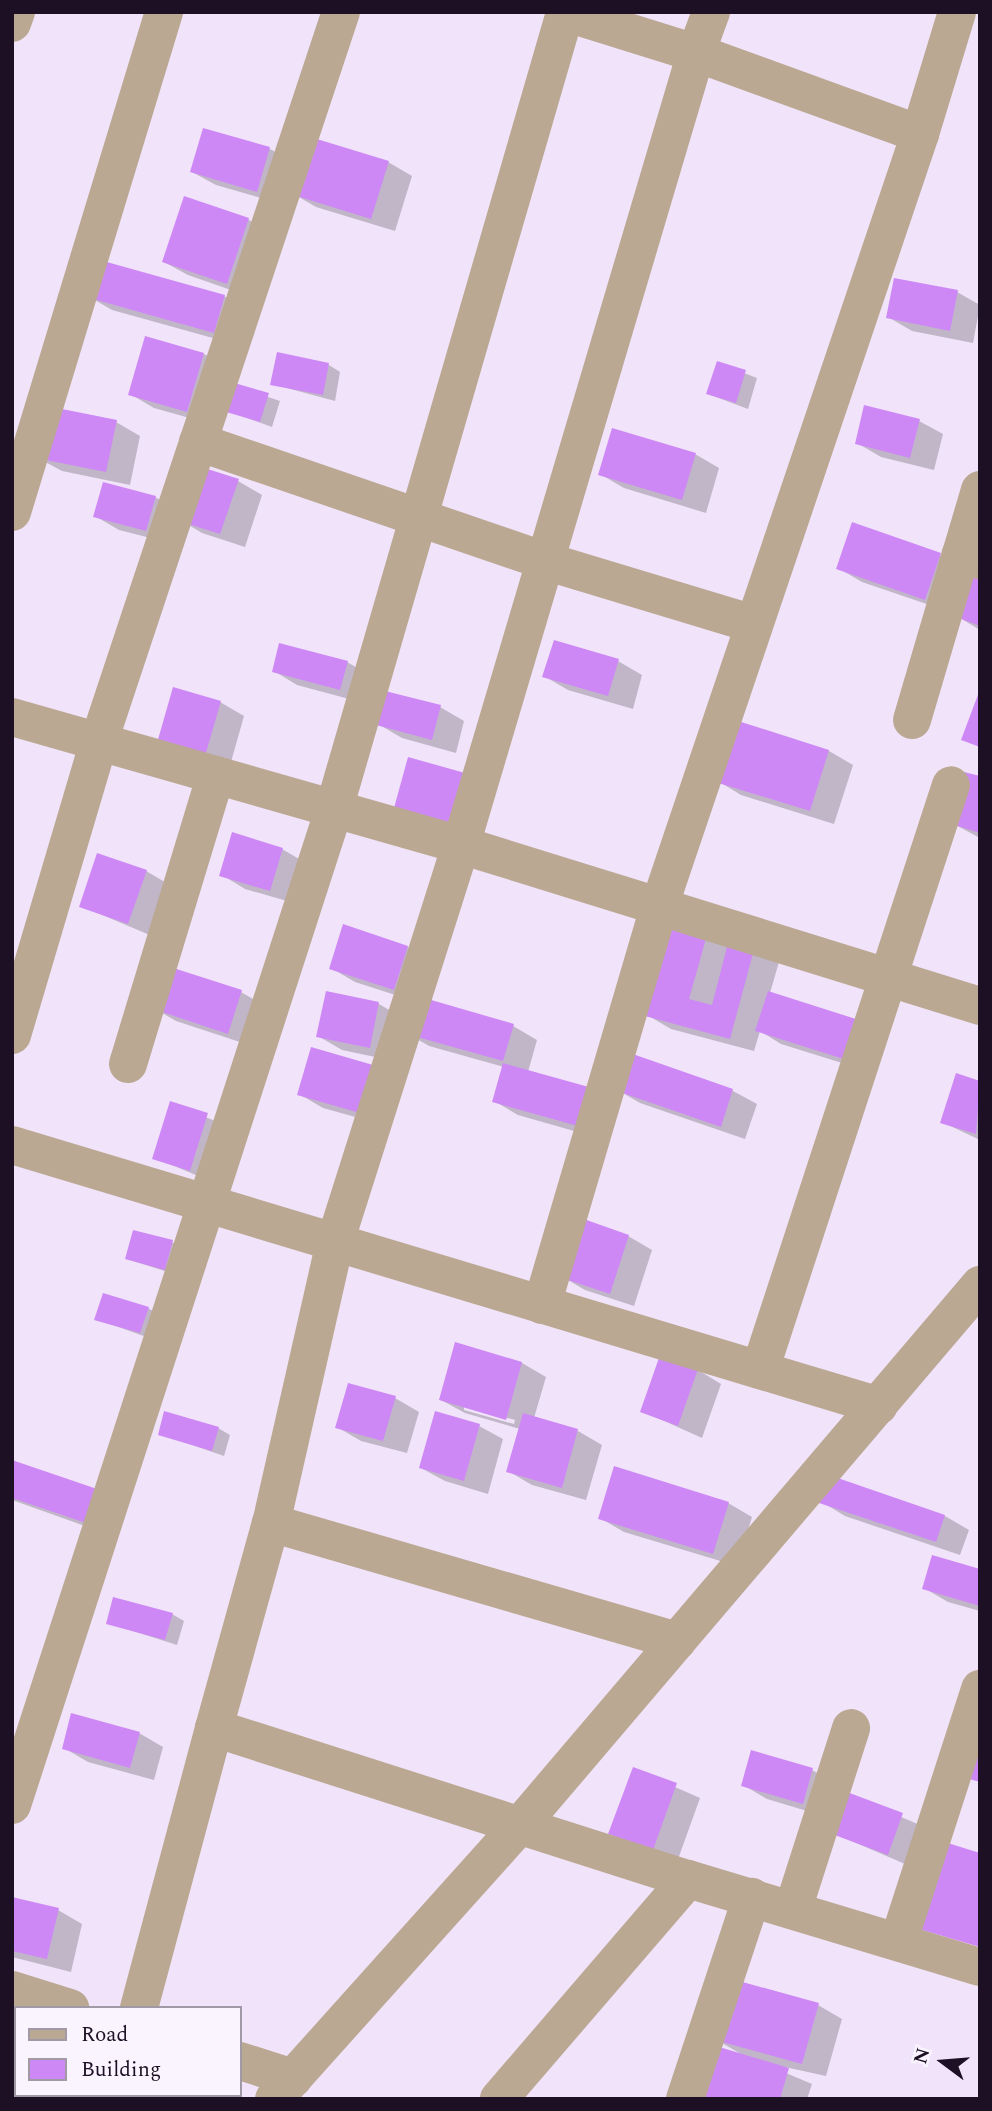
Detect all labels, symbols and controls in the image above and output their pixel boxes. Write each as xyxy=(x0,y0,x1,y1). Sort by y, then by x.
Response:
legend xyxy=(14,2006,242,2097)
text: Road xyxy=(81,2019,128,2051)
north arrow xyxy=(908,2027,978,2097)
text: N xyxy=(906,2045,938,2068)
text: Building xyxy=(81,2054,161,2086)

